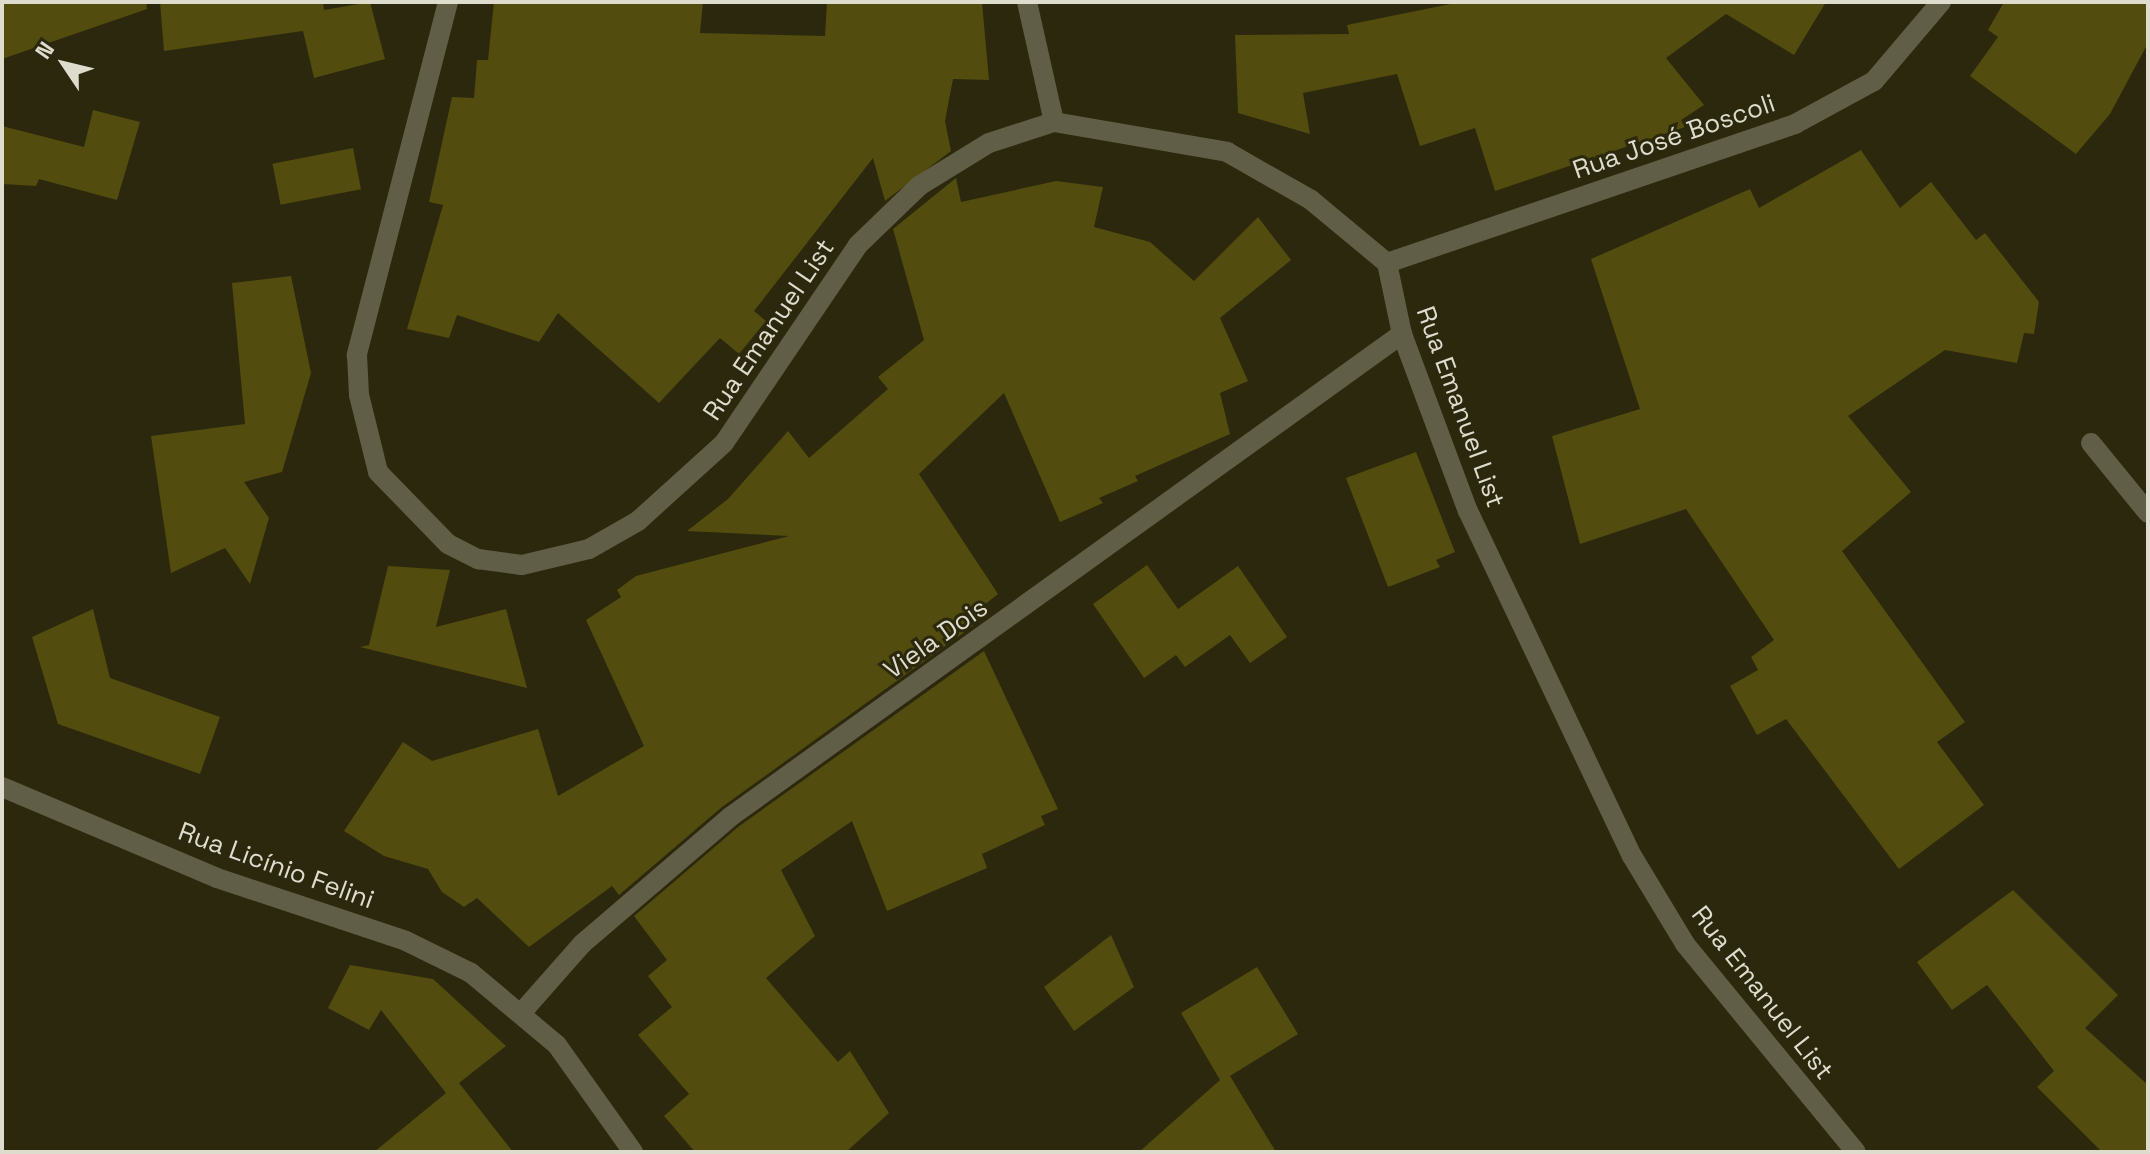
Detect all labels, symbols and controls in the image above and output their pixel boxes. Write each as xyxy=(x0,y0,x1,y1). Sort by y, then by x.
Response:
north arrow xyxy=(24,24,104,104)
text: N xyxy=(29,36,60,64)
street label: Rua José Boscoli xyxy=(1569,88,1779,186)
street label: Rua Emanuel List xyxy=(697,233,841,427)
street label: Rua Emanuel List xyxy=(1409,302,1511,512)
street label: Viela Dois xyxy=(878,592,994,686)
street label: Rua Licínio Felini xyxy=(174,816,378,916)
street label: Rua Emanuel List xyxy=(1684,900,1840,1086)

